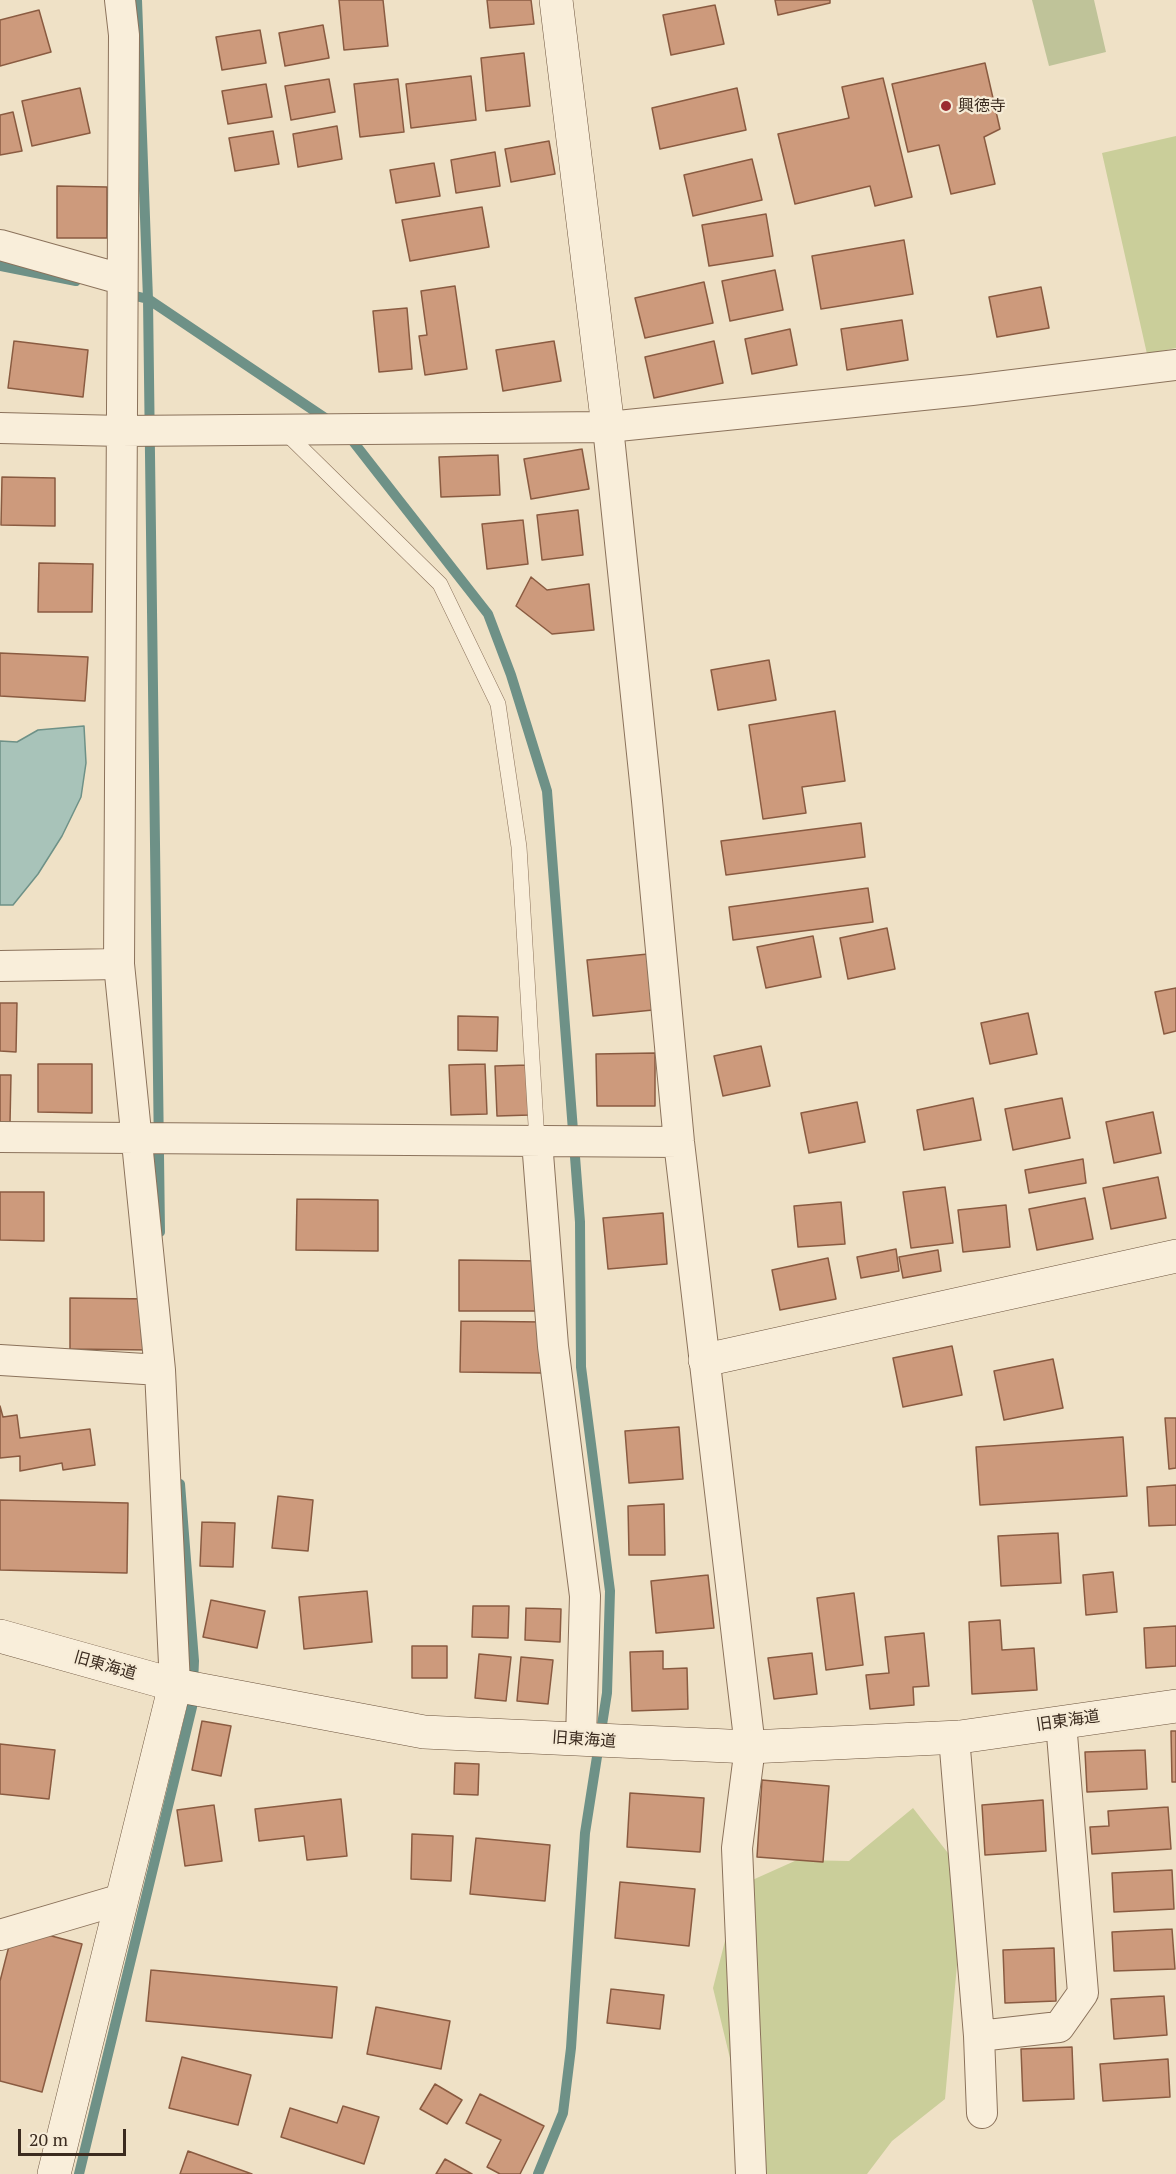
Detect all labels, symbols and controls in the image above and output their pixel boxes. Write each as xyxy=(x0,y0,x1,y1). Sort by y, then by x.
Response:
place label: 興徳寺 xyxy=(958,96,1006,116)
marker: 興徳寺 xyxy=(939,99,953,113)
street label: 旧東海道 xyxy=(72,1648,138,1684)
street label: 旧東海道 xyxy=(1035,1707,1101,1735)
street label: 旧東海道 xyxy=(551,1728,617,1752)
scale bar xyxy=(21,2117,129,2155)
text: 20 m xyxy=(29,2127,68,2151)

